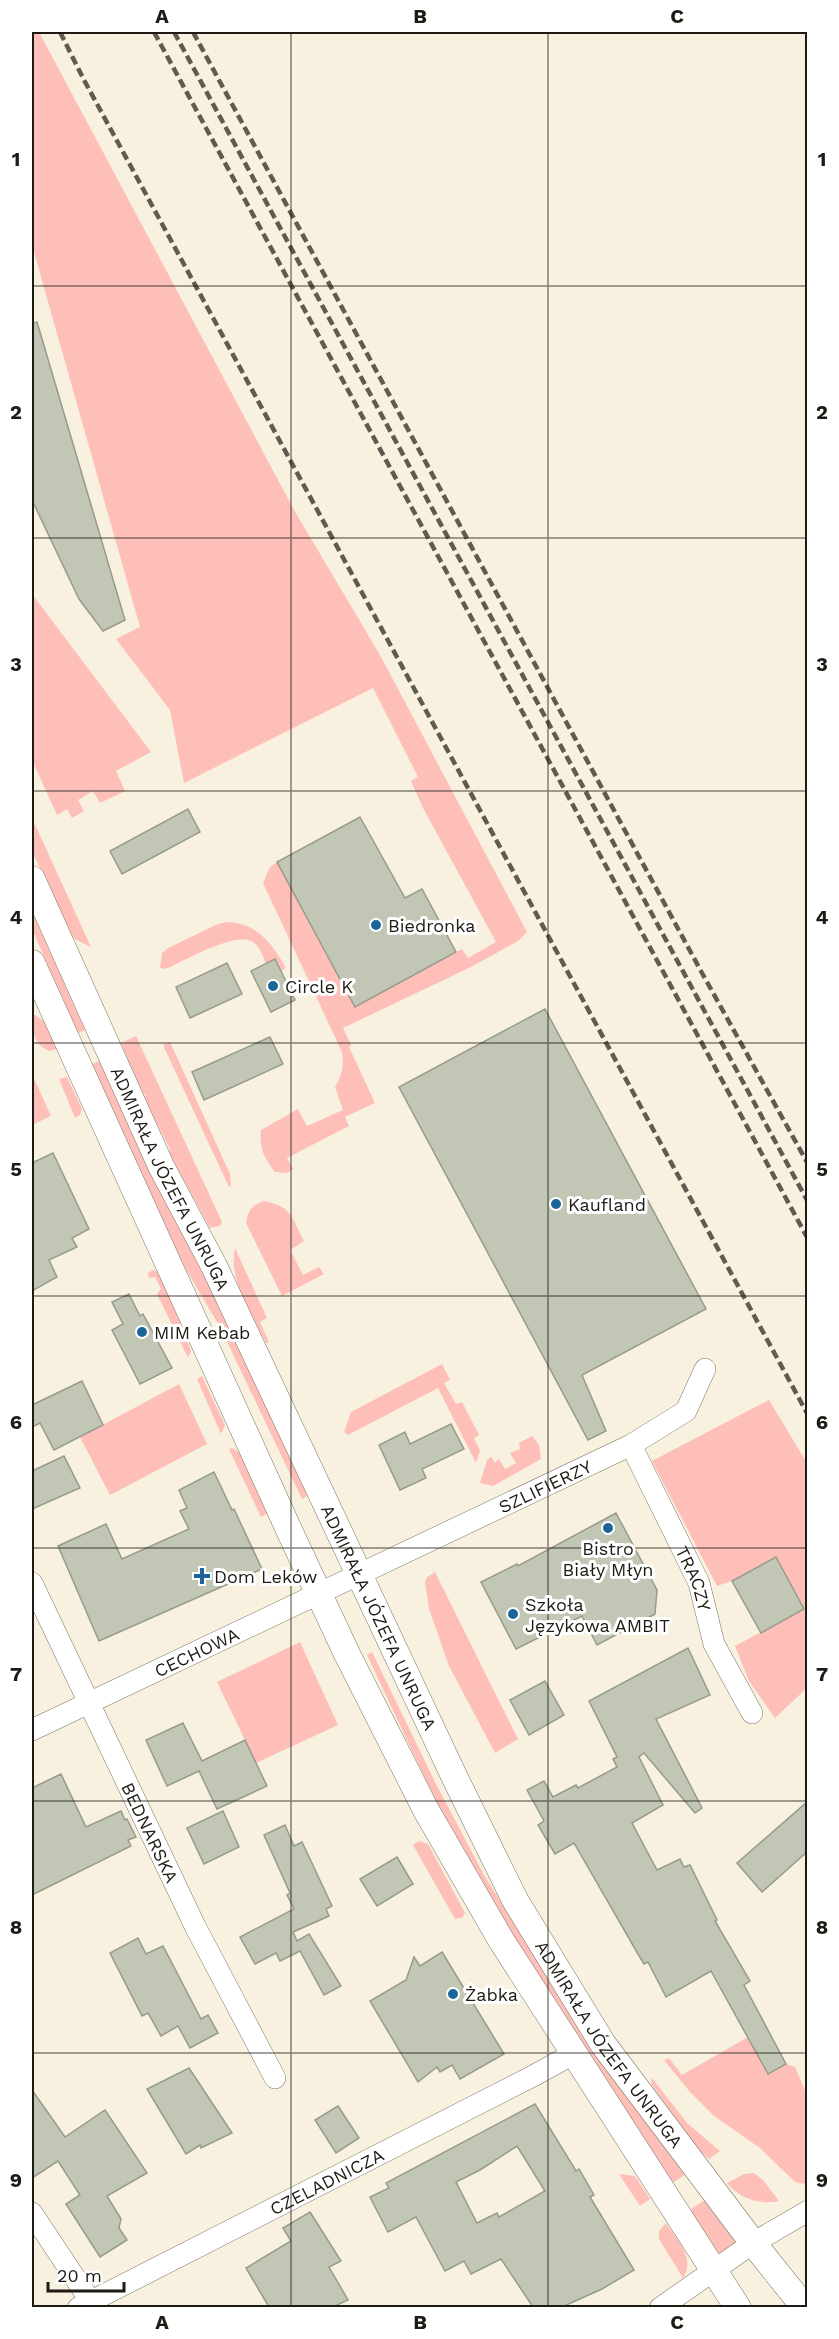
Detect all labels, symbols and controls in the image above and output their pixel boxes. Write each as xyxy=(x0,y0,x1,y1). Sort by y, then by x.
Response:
text: A xyxy=(155,4,169,28)
text: B xyxy=(413,4,427,28)
text: C xyxy=(670,4,684,28)
text: 1 xyxy=(12,147,20,171)
text: 1 xyxy=(818,147,826,171)
text: 2 xyxy=(10,400,22,424)
text: 2 xyxy=(816,400,828,424)
text: 3 xyxy=(10,652,22,676)
text: 3 xyxy=(816,652,828,676)
text: 4 xyxy=(10,905,23,929)
text: 4 xyxy=(816,905,829,929)
place label: Biedronka xyxy=(388,915,475,936)
marker: Biedronka xyxy=(369,918,383,932)
place label: Circle K xyxy=(285,976,353,997)
marker: Circle K xyxy=(266,979,280,993)
street label: ADMIRAŁA JÓZEFA UNRUGA xyxy=(107,1063,234,1294)
text: 5 xyxy=(10,1157,22,1181)
text: 5 xyxy=(816,1157,828,1181)
place label: Kaufland xyxy=(568,1194,646,1215)
marker: Kaufland xyxy=(549,1197,563,1211)
place label: MIM Kebab xyxy=(154,1322,250,1343)
marker: MIM Kebab xyxy=(135,1325,149,1339)
text: 6 xyxy=(10,1410,22,1434)
text: 6 xyxy=(816,1410,828,1434)
street label: SZLIFIERZY xyxy=(495,1455,595,1517)
street label: ADMIRAŁA JÓZEFA UNRUGA xyxy=(317,1501,441,1733)
marker: Bistro Biały Młyn xyxy=(601,1521,615,1535)
place label: Bistro Biały Młyn xyxy=(563,1538,653,1580)
street label: TRACZY xyxy=(672,1542,716,1614)
place label: Dom Leków xyxy=(214,1566,317,1587)
marker: Dom Leków xyxy=(195,1569,209,1583)
place label: Szkoła Językowa AMBIT xyxy=(525,1594,670,1636)
marker: Szkoła Językowa AMBIT xyxy=(506,1607,520,1621)
street label: CECHOWA xyxy=(151,1623,242,1681)
text: 7 xyxy=(10,1662,22,1686)
text: 7 xyxy=(816,1662,828,1686)
street label: BEDNARSKA xyxy=(118,1779,183,1886)
text: 8 xyxy=(10,1915,22,1939)
text: 8 xyxy=(816,1915,828,1939)
street label: ADMIRAŁA JÓZEFA UNRUGA xyxy=(532,1936,688,2152)
place label: Żabka xyxy=(465,1984,518,2005)
marker: Żabka xyxy=(446,1987,460,2001)
street label: CZELADNICZA xyxy=(266,2143,387,2219)
text: 9 xyxy=(10,2168,22,2192)
text: 9 xyxy=(816,2168,828,2192)
scale bar xyxy=(48,2255,124,2293)
text: 20 m xyxy=(57,2265,102,2286)
text: A xyxy=(155,2310,169,2334)
text: B xyxy=(413,2310,427,2334)
text: C xyxy=(670,2310,684,2334)

